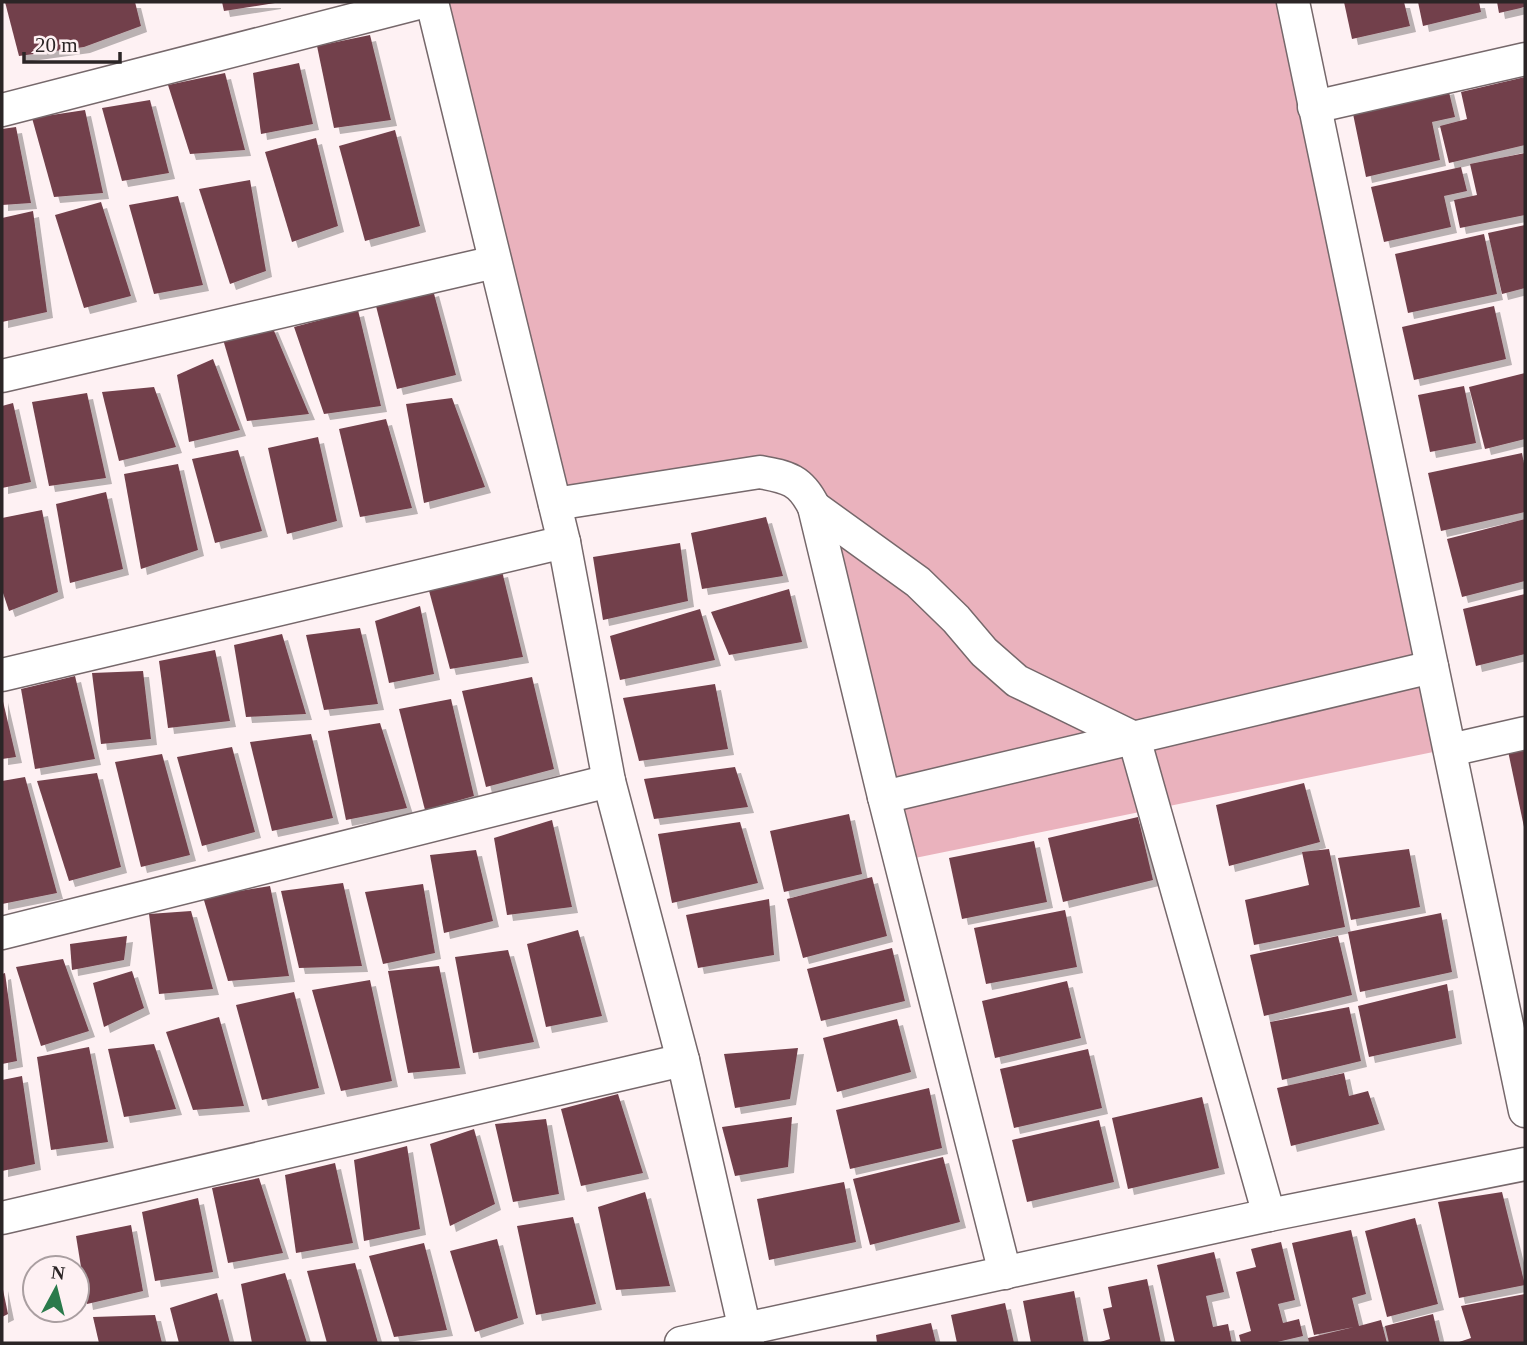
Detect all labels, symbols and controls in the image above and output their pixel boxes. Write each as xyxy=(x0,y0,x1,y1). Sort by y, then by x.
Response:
scale bar xyxy=(24,21,121,65)
text: 20 m xyxy=(35,33,78,57)
north arrow xyxy=(21,1254,91,1324)
text: N xyxy=(50,1261,66,1284)

